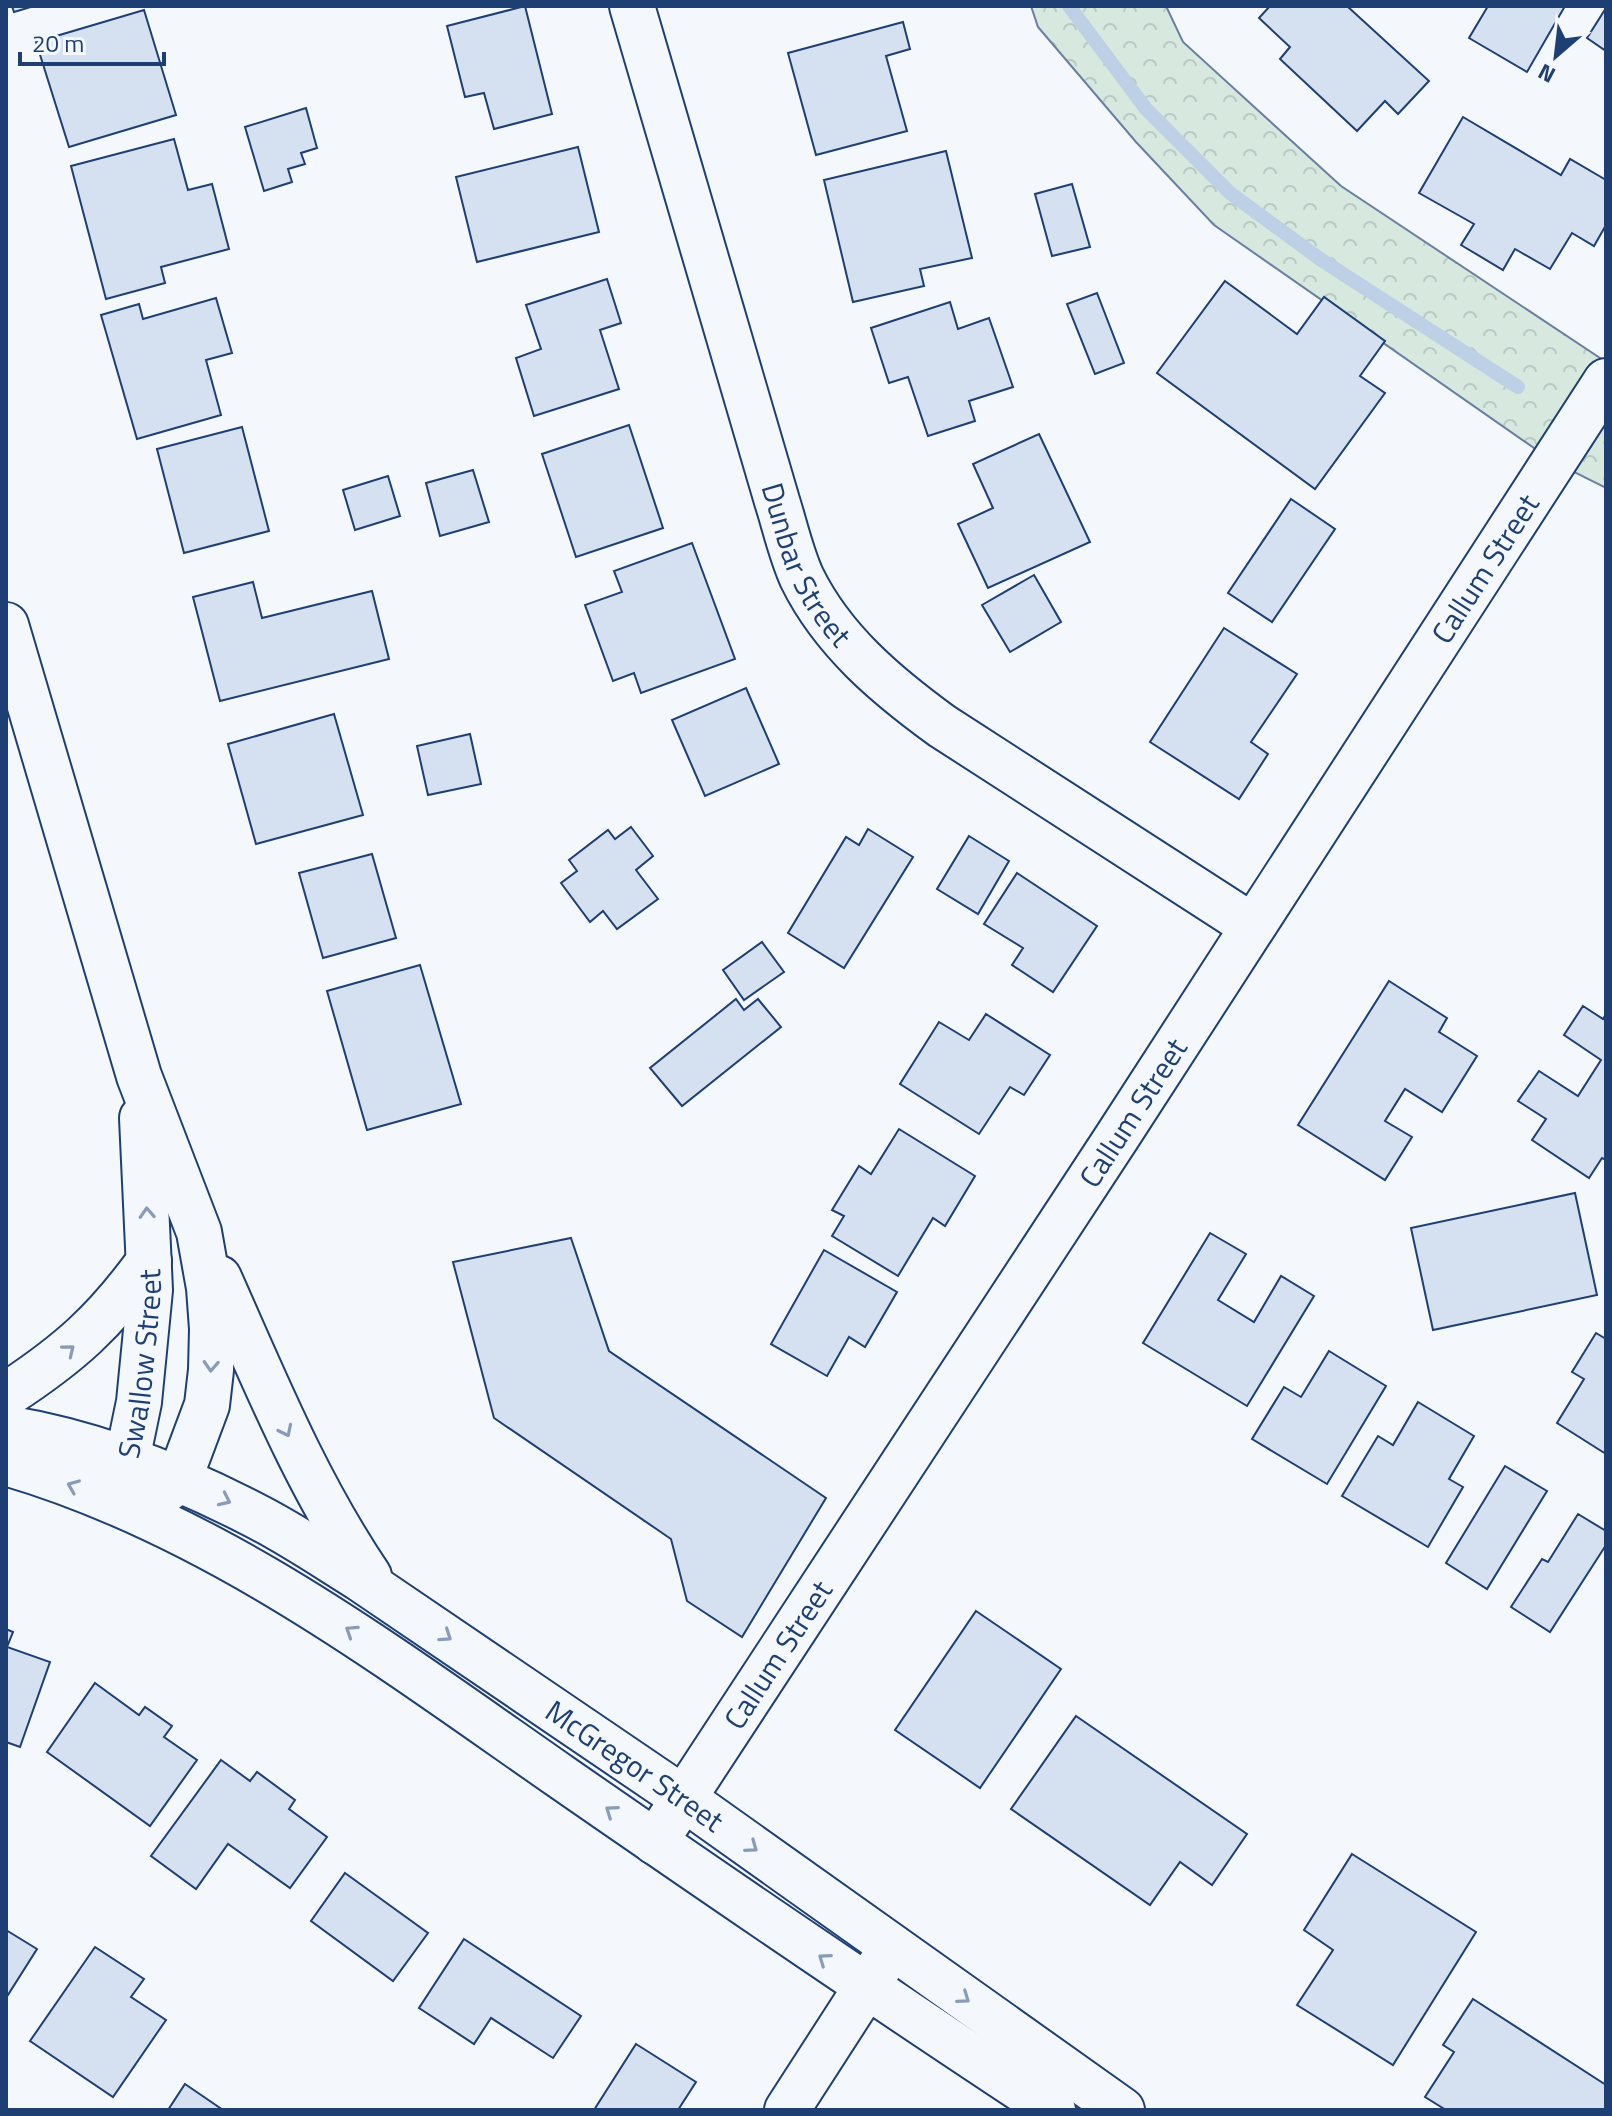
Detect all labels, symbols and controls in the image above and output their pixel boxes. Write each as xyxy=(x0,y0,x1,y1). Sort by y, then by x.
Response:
scale bar xyxy=(20,16,164,66)
north arrow xyxy=(1516,16,1596,96)
text: 20 m xyxy=(32,25,84,61)
text: N xyxy=(1532,55,1561,92)
street label: Dunbar Street xyxy=(750,477,863,657)
street label: Callum Street xyxy=(1419,484,1551,652)
street label: Callum Street xyxy=(1067,1028,1199,1196)
one-way arrow xyxy=(139,1206,156,1219)
street label: Swallow Street xyxy=(105,1268,173,1462)
one-way arrow xyxy=(60,1345,75,1360)
one-way arrow xyxy=(202,1360,219,1373)
one-way arrow xyxy=(276,1423,292,1438)
one-way arrow xyxy=(67,1479,81,1495)
one-way arrow xyxy=(216,1490,231,1506)
street label: Callum Street xyxy=(712,1570,844,1738)
one-way arrow xyxy=(345,1625,360,1640)
one-way arrow xyxy=(437,1627,451,1642)
street label: McGregor Street xyxy=(536,1688,734,1844)
one-way arrow xyxy=(605,1806,619,1821)
one-way arrow xyxy=(744,1837,758,1852)
one-way arrow xyxy=(819,1954,833,1969)
one-way arrow xyxy=(956,1988,970,2003)

